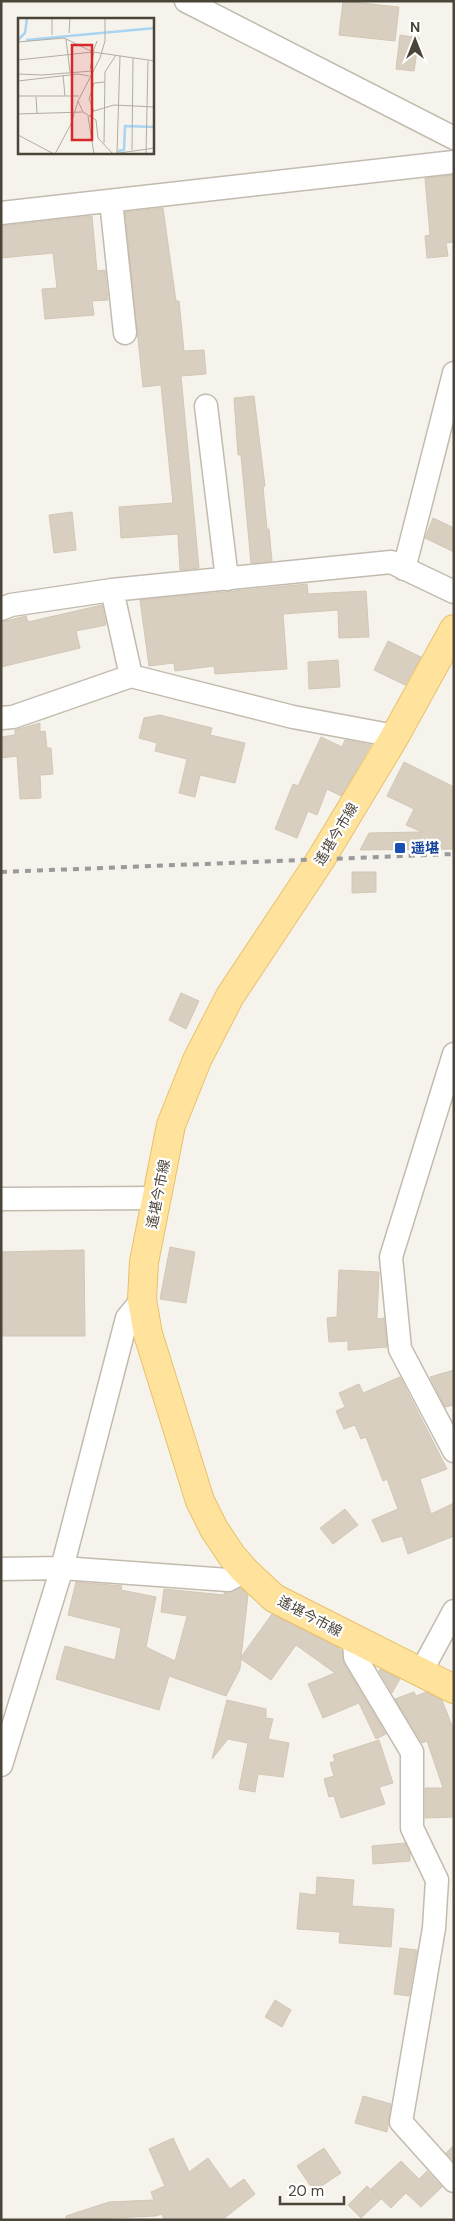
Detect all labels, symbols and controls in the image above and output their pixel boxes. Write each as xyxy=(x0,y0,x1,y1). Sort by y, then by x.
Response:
north arrow xyxy=(390,15,440,65)
inset map xyxy=(18,18,154,154)
text: N xyxy=(410,18,420,36)
street label: 遙堪今市線 xyxy=(310,799,362,869)
place label: 遥堪 xyxy=(411,839,439,857)
marker: 遥堪 xyxy=(393,841,407,855)
street label: 遙堪今市線 xyxy=(142,1158,174,1230)
street label: 遙堪今市線 xyxy=(275,1592,345,1640)
scale bar xyxy=(280,2174,344,2206)
text: 20 m xyxy=(288,2181,324,2201)

